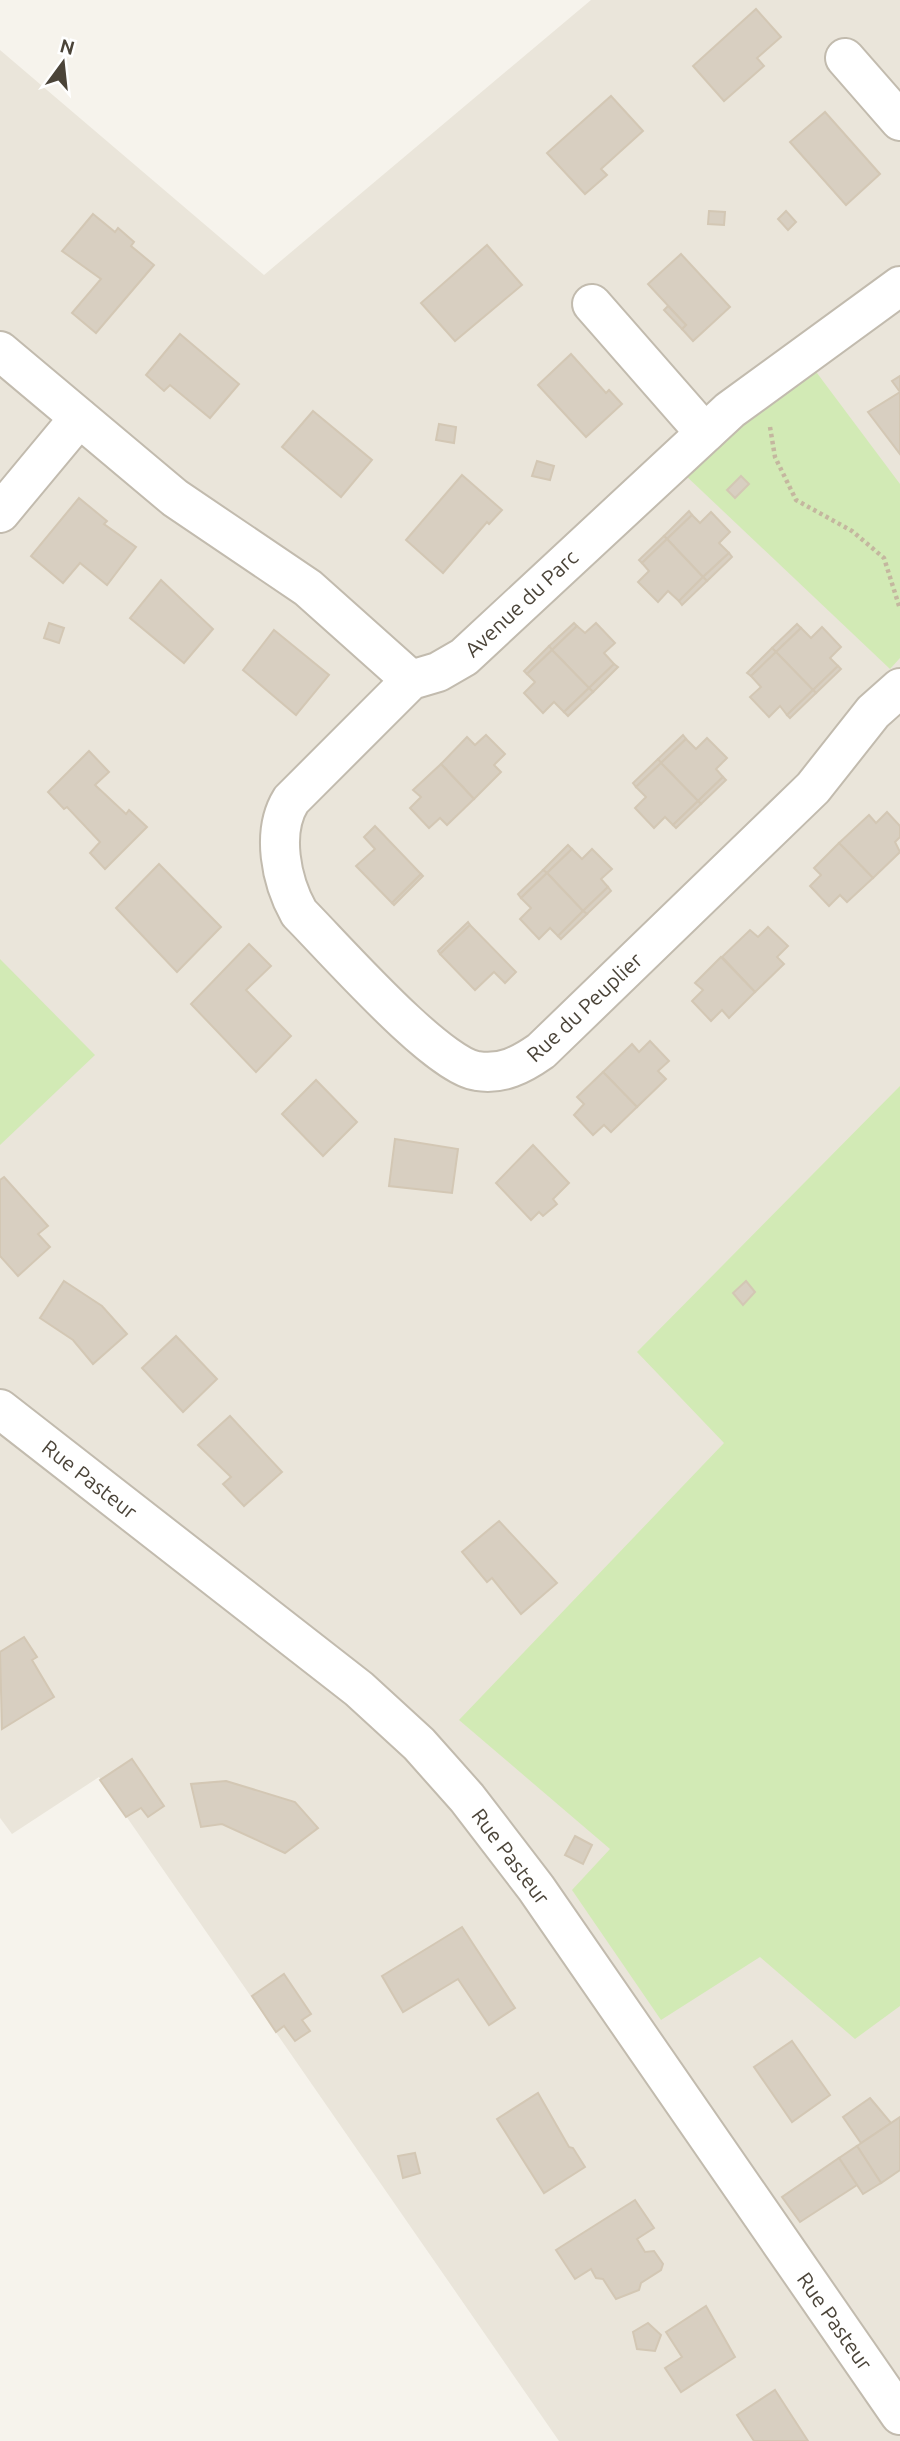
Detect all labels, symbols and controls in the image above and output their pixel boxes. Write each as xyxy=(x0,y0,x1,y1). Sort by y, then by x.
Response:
north arrow xyxy=(28,28,98,98)
text: N xyxy=(58,34,77,59)
street label: Avenue du Parc xyxy=(460,544,583,661)
street label: Rue du Peuplier xyxy=(521,947,647,1066)
street label: Rue Pasteur xyxy=(38,1435,142,1523)
street label: Rue Pasteur xyxy=(467,1803,555,1909)
street label: Rue Pasteur xyxy=(793,2268,877,2374)

